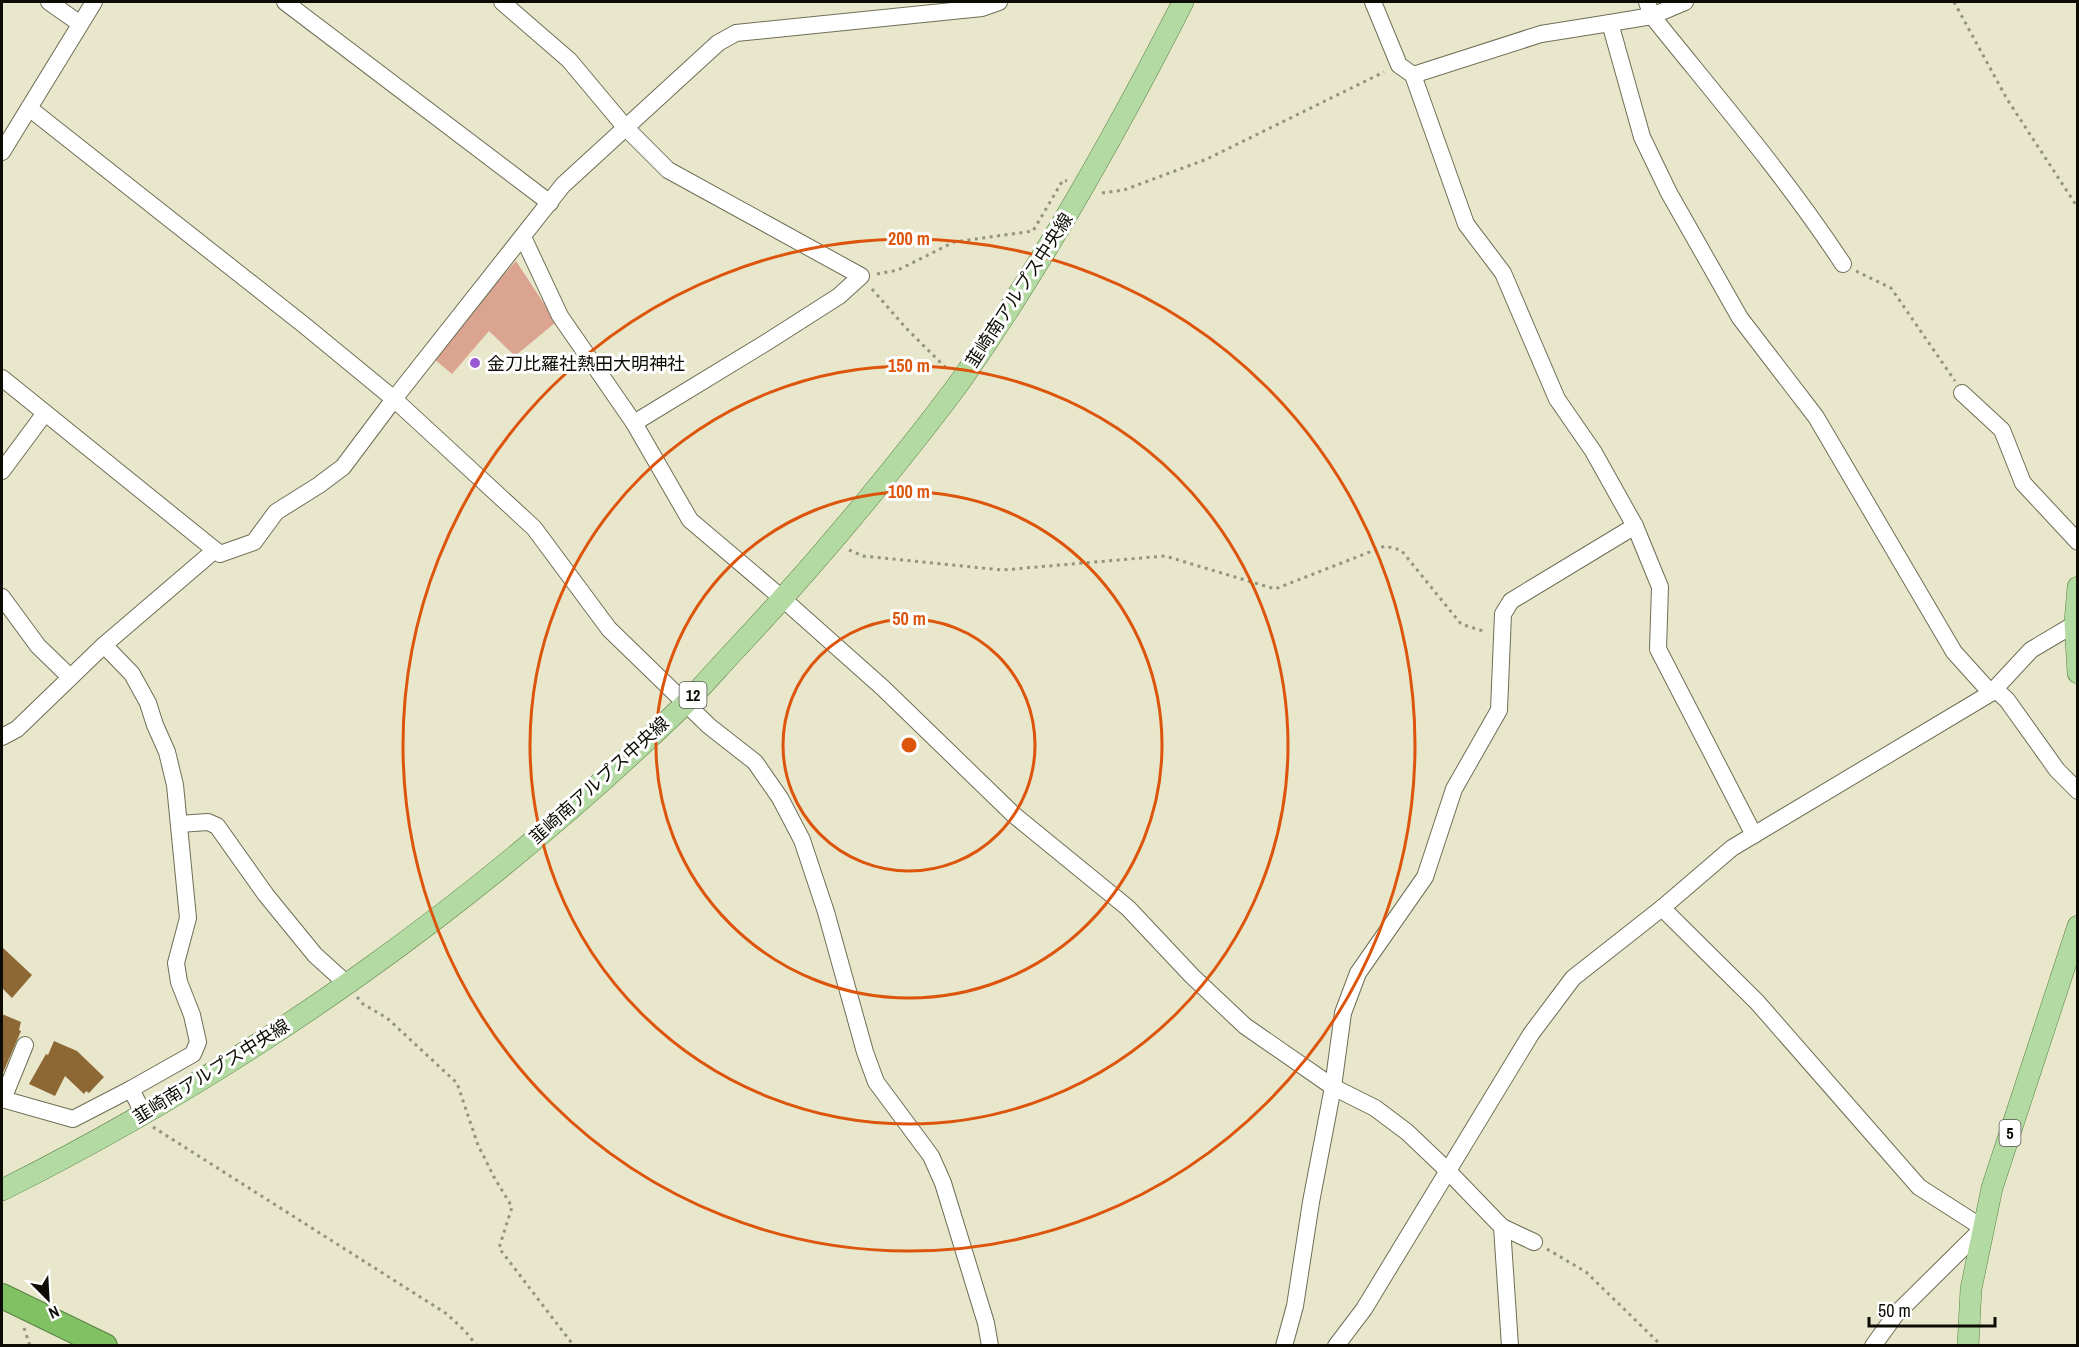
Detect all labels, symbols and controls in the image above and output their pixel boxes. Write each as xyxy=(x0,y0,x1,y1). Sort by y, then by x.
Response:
street label: 韮崎南アルプス中央線 xyxy=(960,208,1078,372)
text: 200 m xyxy=(888,226,930,251)
place label: 金刀比羅社熱田大明神社 xyxy=(487,351,685,376)
text: 150 m xyxy=(888,353,930,378)
marker: 金刀比羅社熱田大明神社 xyxy=(468,356,482,370)
text: 100 m xyxy=(888,479,930,504)
text: 50 m xyxy=(892,606,926,631)
road number: 12 xyxy=(680,682,706,708)
street label: 韮崎南アルプス中央線 xyxy=(524,711,674,849)
centre of rings xyxy=(899,735,919,755)
street label: 韮崎南アルプス中央線 xyxy=(128,1013,294,1129)
road number: 5 xyxy=(2000,1120,2020,1146)
north arrow xyxy=(18,1269,78,1329)
scale bar xyxy=(1869,1290,1995,1328)
text: 50 m xyxy=(1878,1298,1911,1323)
text: N xyxy=(45,1301,63,1325)

